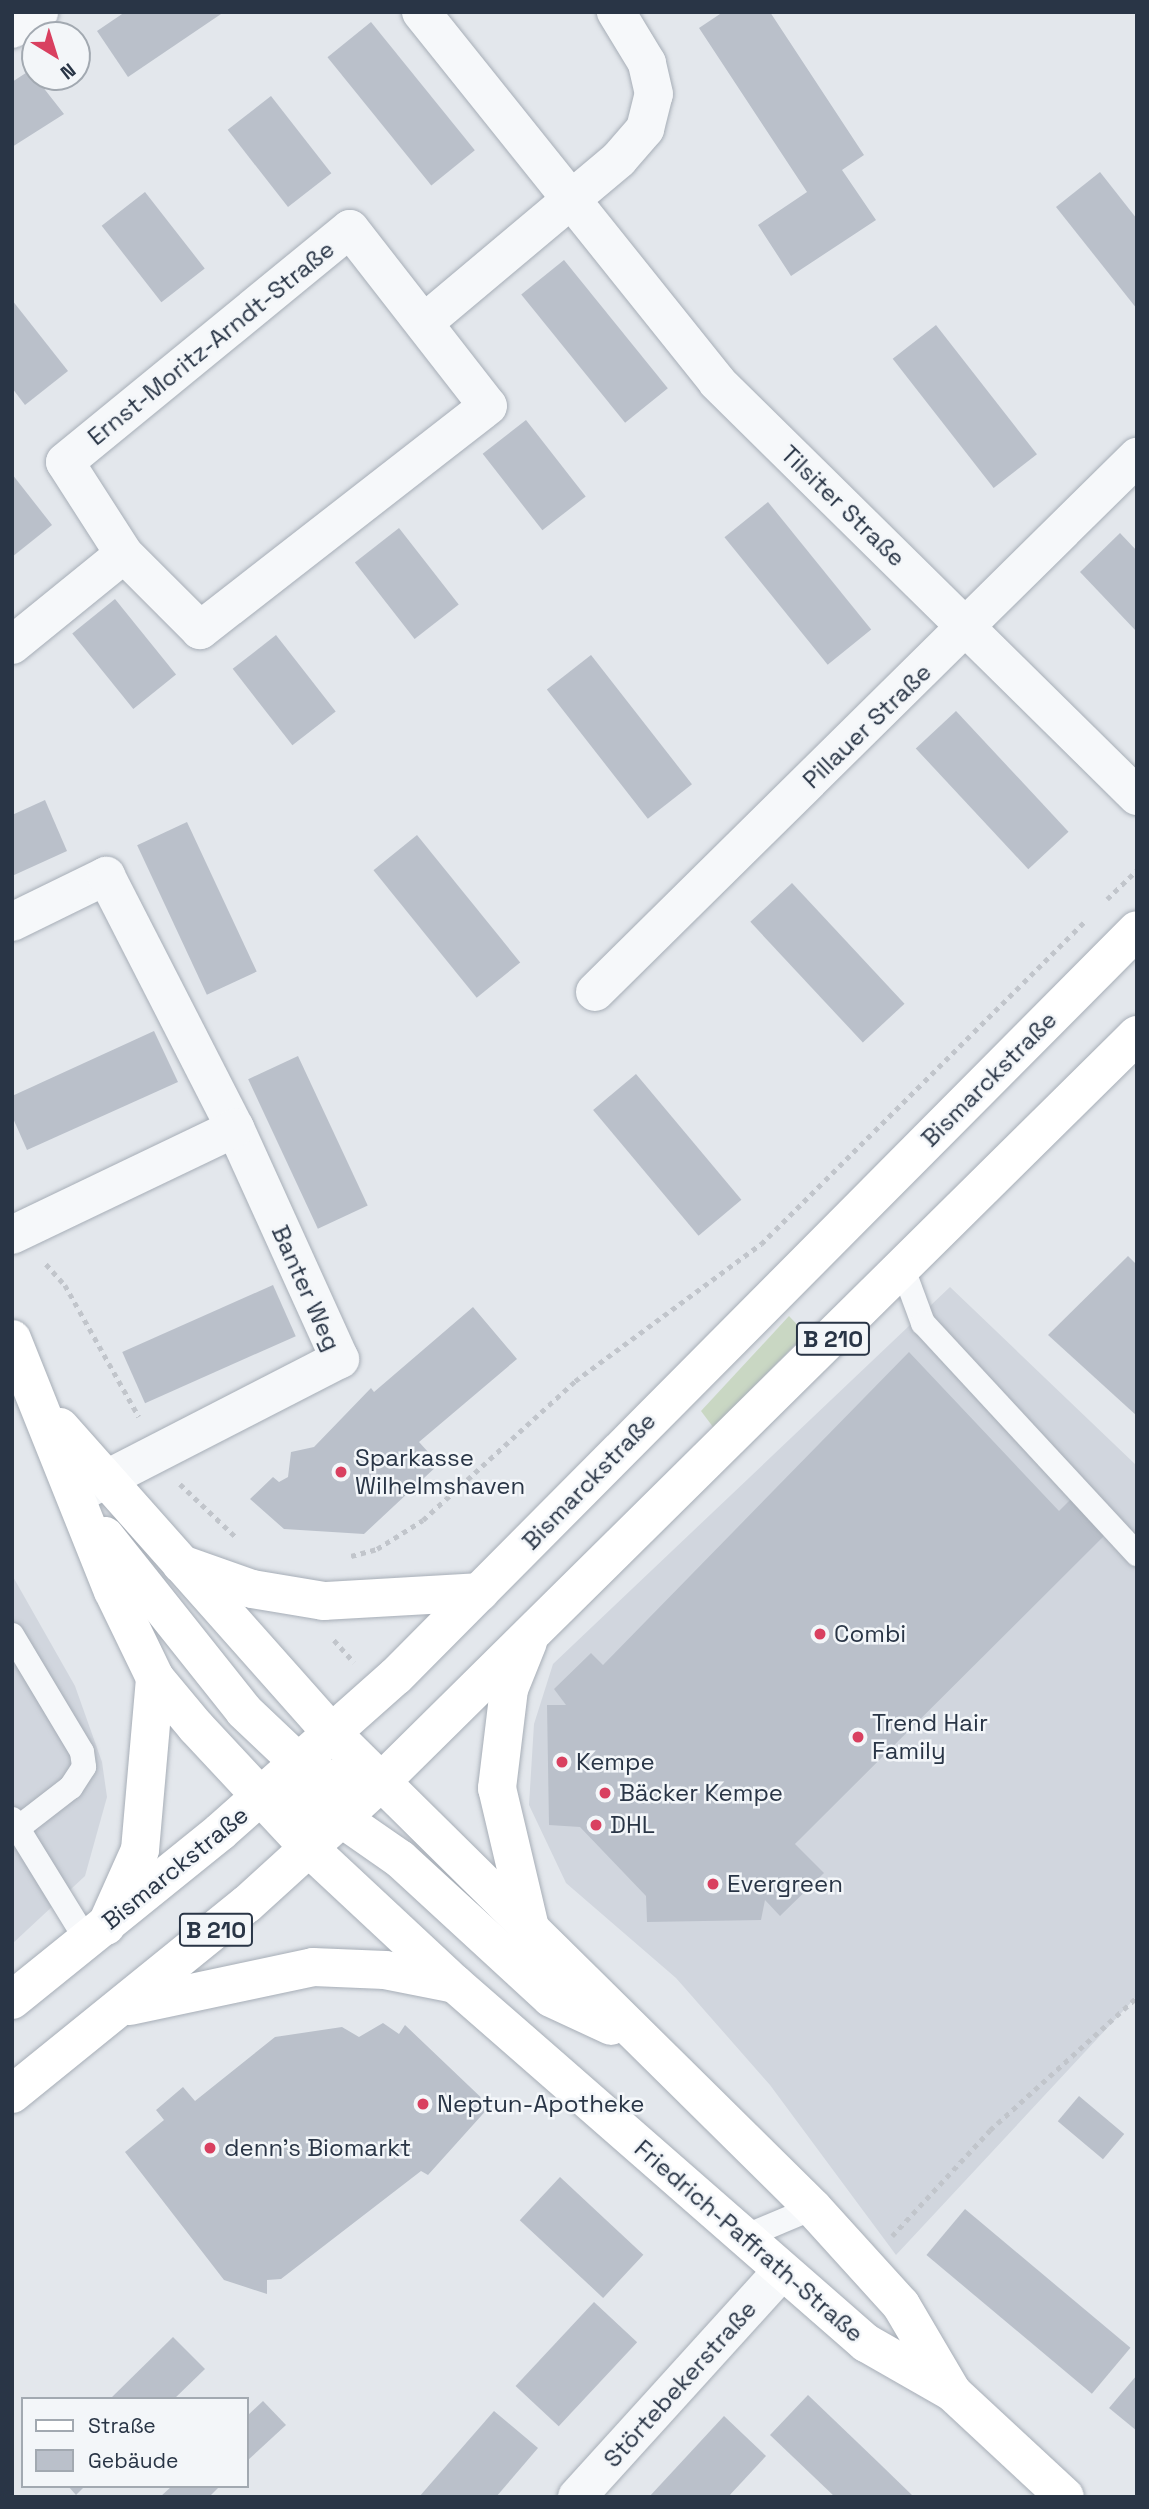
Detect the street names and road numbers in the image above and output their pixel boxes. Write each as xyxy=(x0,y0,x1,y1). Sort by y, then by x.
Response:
street label: Ernst-Moritz-Arndt-Straße xyxy=(82,235,340,451)
street label: Tilsiter Straße xyxy=(775,439,911,573)
street label: Pillauer Straße xyxy=(797,658,937,794)
street label: Bismarckstraße xyxy=(915,1005,1063,1153)
street label: Banter Weg xyxy=(266,1221,346,1355)
road number: B 210 xyxy=(794,1320,872,1358)
street label: Bismarckstraße xyxy=(516,1406,662,1556)
street label: Bismarckstraße xyxy=(96,1800,254,1936)
road number: B 210 xyxy=(178,1910,255,1950)
street label: Friedrich-Paffrath-Straße xyxy=(629,2134,869,2348)
street label: Störtebekerstraße xyxy=(598,2295,762,2473)

